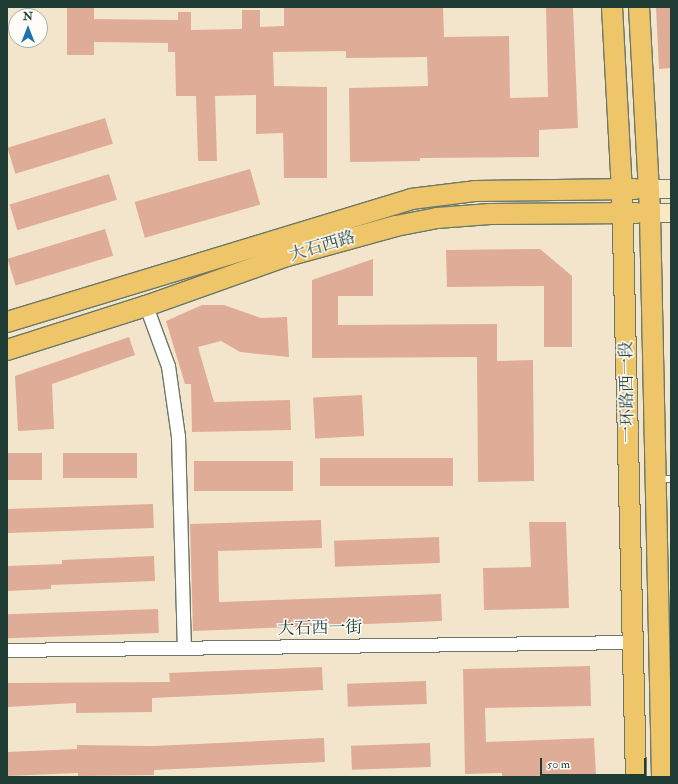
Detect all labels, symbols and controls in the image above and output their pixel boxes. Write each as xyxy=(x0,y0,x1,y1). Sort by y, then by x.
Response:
north arrow xyxy=(8,8,48,48)
text: N xyxy=(23,10,33,23)
street label: 大石西路 xyxy=(287,227,357,265)
street label: 一环路西一段 xyxy=(616,341,638,443)
street label: 大石西一街 xyxy=(277,617,363,639)
scale bar xyxy=(542,750,648,776)
text: 50 m xyxy=(547,757,570,772)

